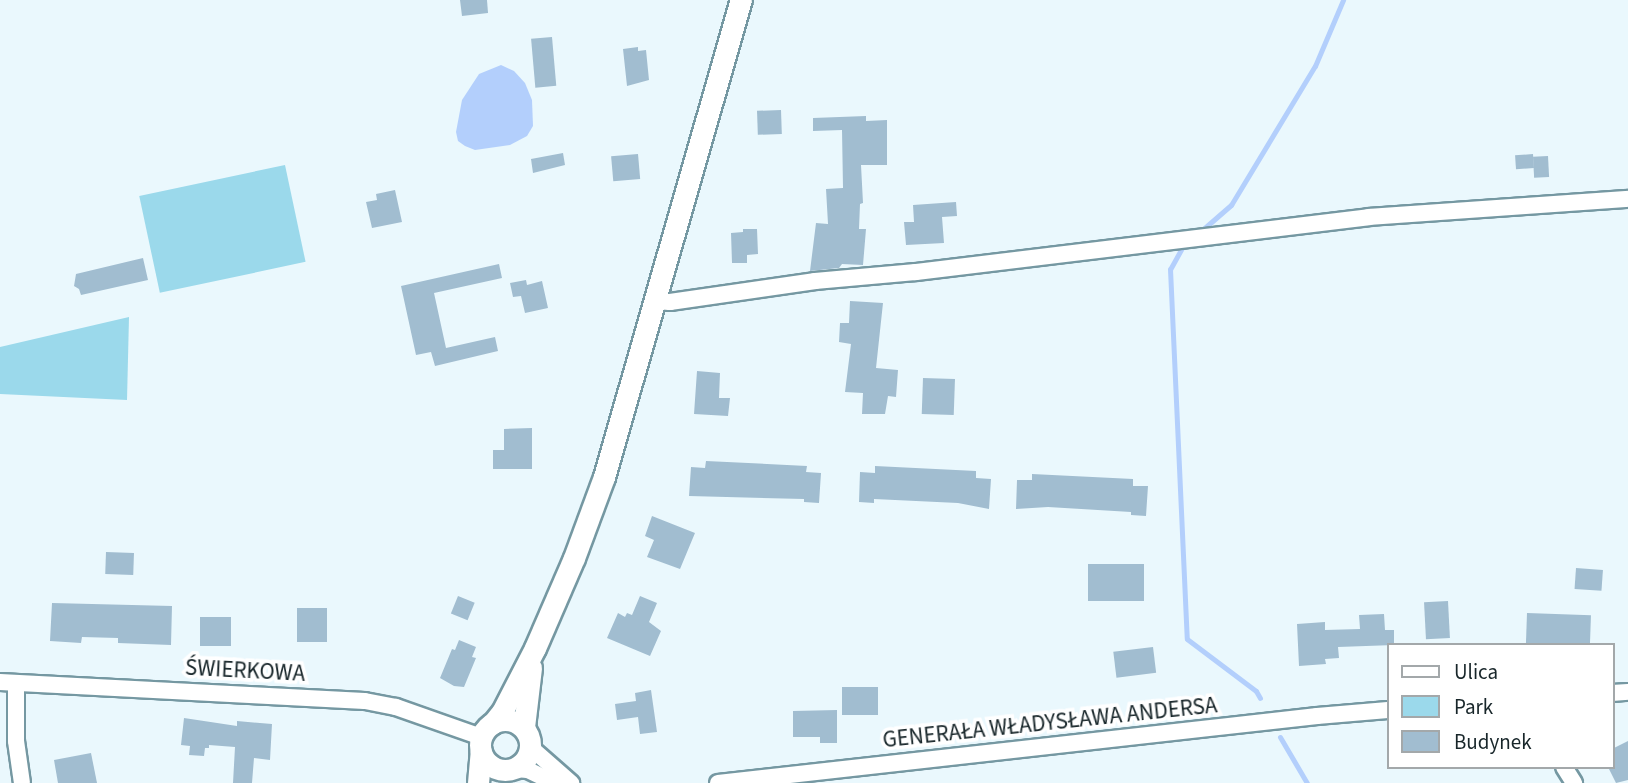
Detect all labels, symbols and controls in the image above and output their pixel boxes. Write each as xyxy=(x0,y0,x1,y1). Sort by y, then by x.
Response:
legend xyxy=(1386,643,1614,769)
street label: ŚWIERKOWA xyxy=(184,654,306,688)
text: Ulica xyxy=(1454,657,1498,687)
street label: GENERAŁA WŁADYSŁAWA ANDERSA xyxy=(881,692,1219,754)
text: Park xyxy=(1454,692,1493,722)
text: Budynek xyxy=(1454,727,1532,757)

